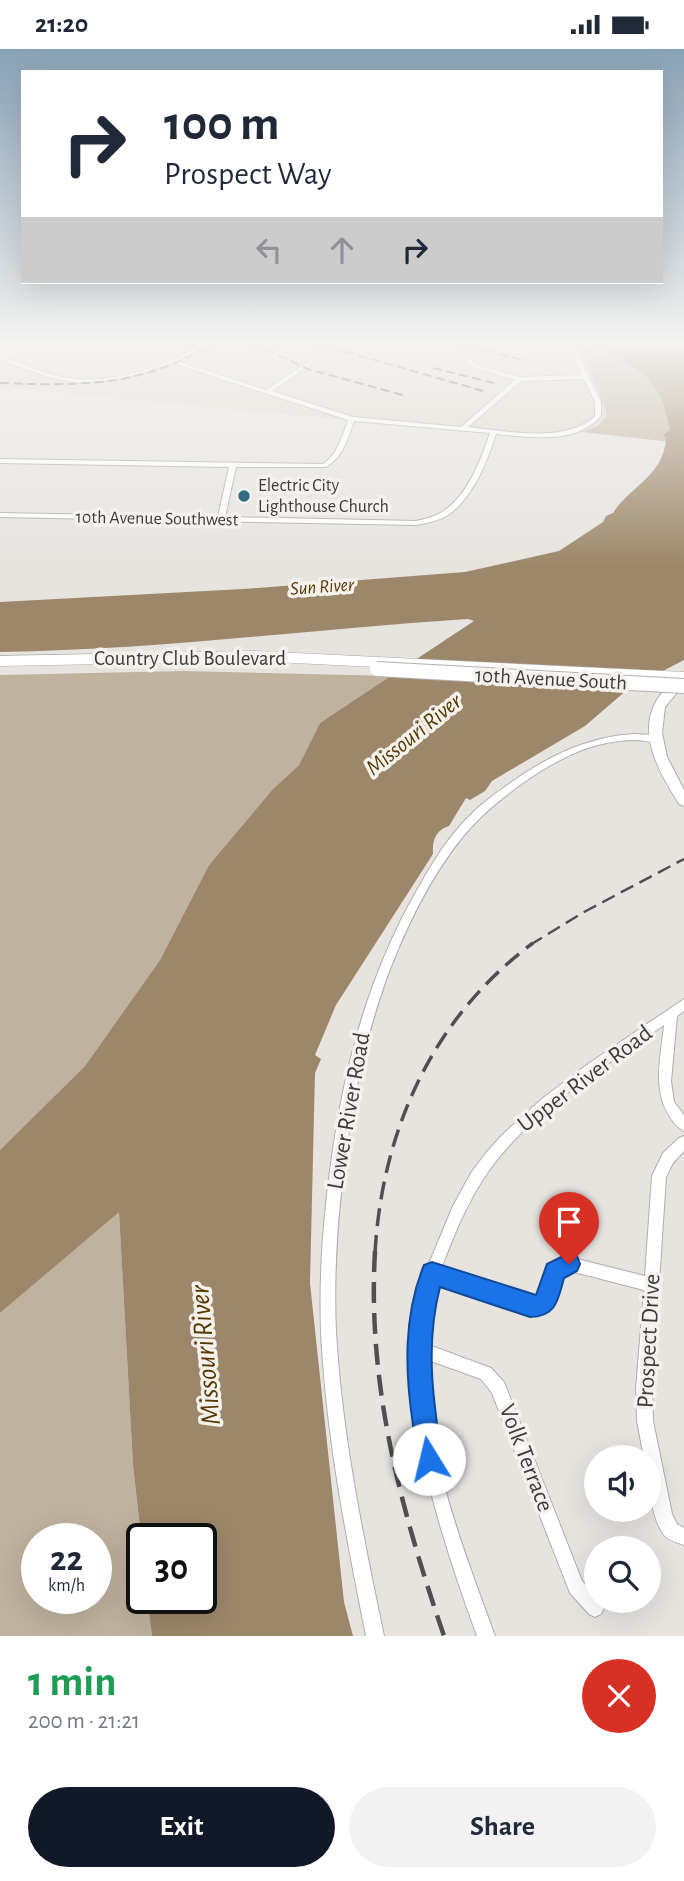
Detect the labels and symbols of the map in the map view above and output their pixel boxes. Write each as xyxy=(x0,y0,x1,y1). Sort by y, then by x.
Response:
place label: Electric City Lighthouse Church xyxy=(258,477,389,516)
marker: Electric City Lighthouse Church xyxy=(236,488,252,504)
street label: 10th Avenue Southwest xyxy=(76,509,239,529)
water label: Sun River xyxy=(289,575,355,599)
street label: Country Club Boulevard xyxy=(94,648,286,669)
street label: 10th Avenue South xyxy=(474,665,628,693)
water label: Missouri River xyxy=(362,689,466,780)
street label: Upper River Road xyxy=(513,1021,657,1137)
street label: Lower River Road xyxy=(323,1031,375,1191)
pin xyxy=(539,1192,599,1264)
street label: Prospect Drive xyxy=(633,1273,665,1409)
water label: Missouri River xyxy=(186,1283,226,1426)
street label: Volk Terrace xyxy=(495,1401,557,1515)
position arrow xyxy=(392,1422,466,1496)
speed limit sign: 30 xyxy=(126,1523,217,1614)

